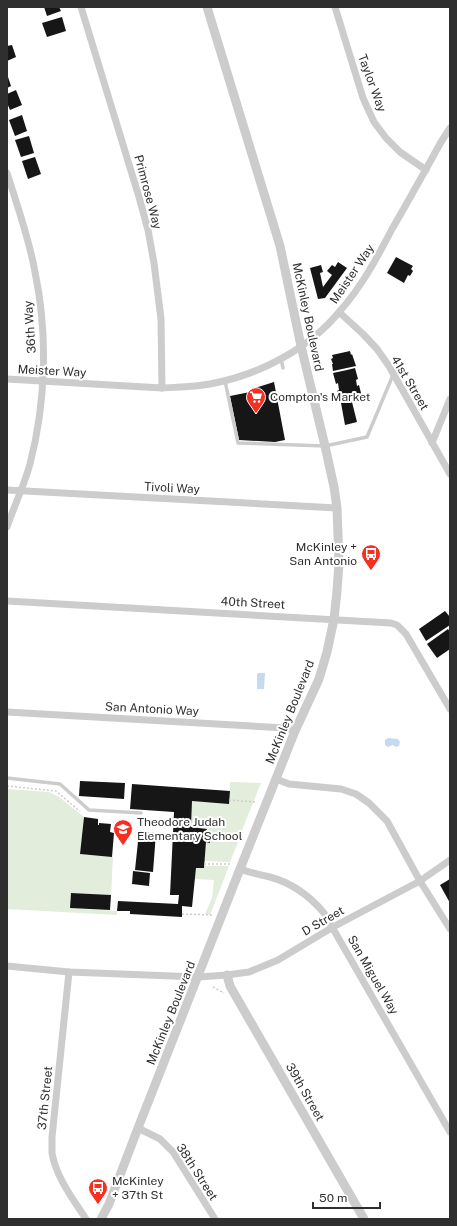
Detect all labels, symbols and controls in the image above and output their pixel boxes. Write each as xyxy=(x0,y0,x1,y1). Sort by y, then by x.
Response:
street label: Taylor Way xyxy=(355,52,389,114)
street label: Primrose Way xyxy=(131,153,165,231)
street label: Meister Way xyxy=(327,241,377,306)
street label: McKinley Boulevard xyxy=(290,261,326,373)
street label: 36th Way xyxy=(21,300,39,354)
street label: 41st Street xyxy=(388,353,432,413)
street label: Meister Way xyxy=(17,362,87,380)
supermarket icon: Compton's Market xyxy=(245,386,267,414)
place label: Compton's Market xyxy=(270,390,371,404)
street label: Tivoli Way xyxy=(144,480,201,496)
place label: McKinley + San Antonio xyxy=(289,540,357,568)
bus stop icon: McKinley + San Antonio xyxy=(360,543,382,571)
street label: 40th Street xyxy=(220,594,286,612)
street label: McKinley Boulevard xyxy=(263,658,317,766)
street label: San Antonio Way xyxy=(105,700,200,718)
place label: Theodore Judah Elementary School xyxy=(137,815,243,843)
school or university icon: Theodore Judah Elementary School xyxy=(112,818,134,846)
street label: D Street xyxy=(299,903,347,939)
street label: San Miguel Way xyxy=(345,933,402,1018)
street label: McKinley Boulevard xyxy=(144,959,198,1067)
street label: 39th Street xyxy=(283,1061,327,1124)
street label: 37th Street xyxy=(35,1065,55,1131)
street label: 38th Street xyxy=(173,1141,221,1203)
place label: McKinley + 37th St xyxy=(112,1174,164,1202)
bus stop icon: McKinley + 37th St xyxy=(87,1177,109,1205)
scale bar xyxy=(313,1184,380,1210)
text: 50 m xyxy=(319,1191,347,1205)

